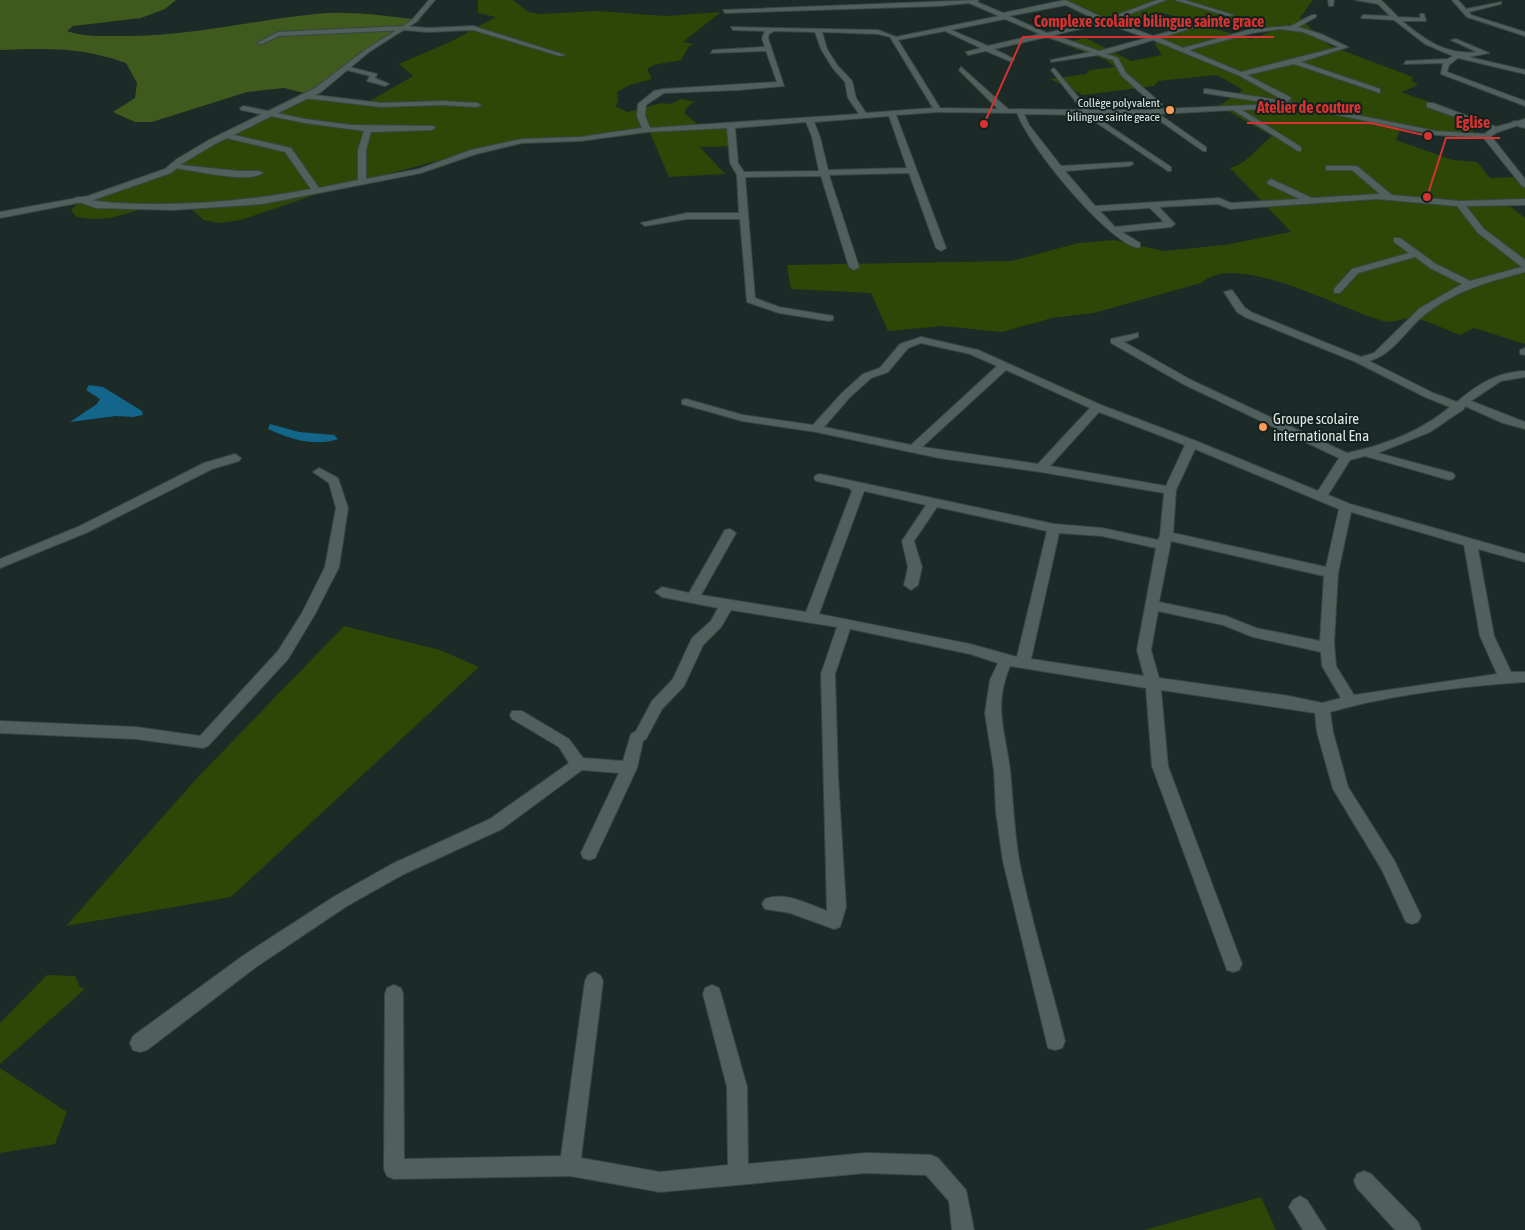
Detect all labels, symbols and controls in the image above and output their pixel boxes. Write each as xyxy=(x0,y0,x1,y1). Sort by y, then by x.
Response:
callout: Complexe scolaire bilingue sainte grace xyxy=(1023,6,1274,37)
text: Complexe scolaire bilingue sainte grace xyxy=(1034,12,1264,30)
callout: Atelier de couture xyxy=(1247,92,1371,123)
place label: Collège polyvalent bilingue sainte geace xyxy=(1067,96,1161,124)
text: Atelier de couture xyxy=(1256,98,1361,116)
marker: Collège polyvalent bilingue sainte geace xyxy=(1164,104,1176,116)
callout: Eglise xyxy=(1446,107,1500,138)
text: Eglise xyxy=(1456,113,1490,131)
place label: Groupe scolaire international Ena xyxy=(1273,410,1369,444)
marker: Groupe scolaire international Ena xyxy=(1257,421,1269,433)

